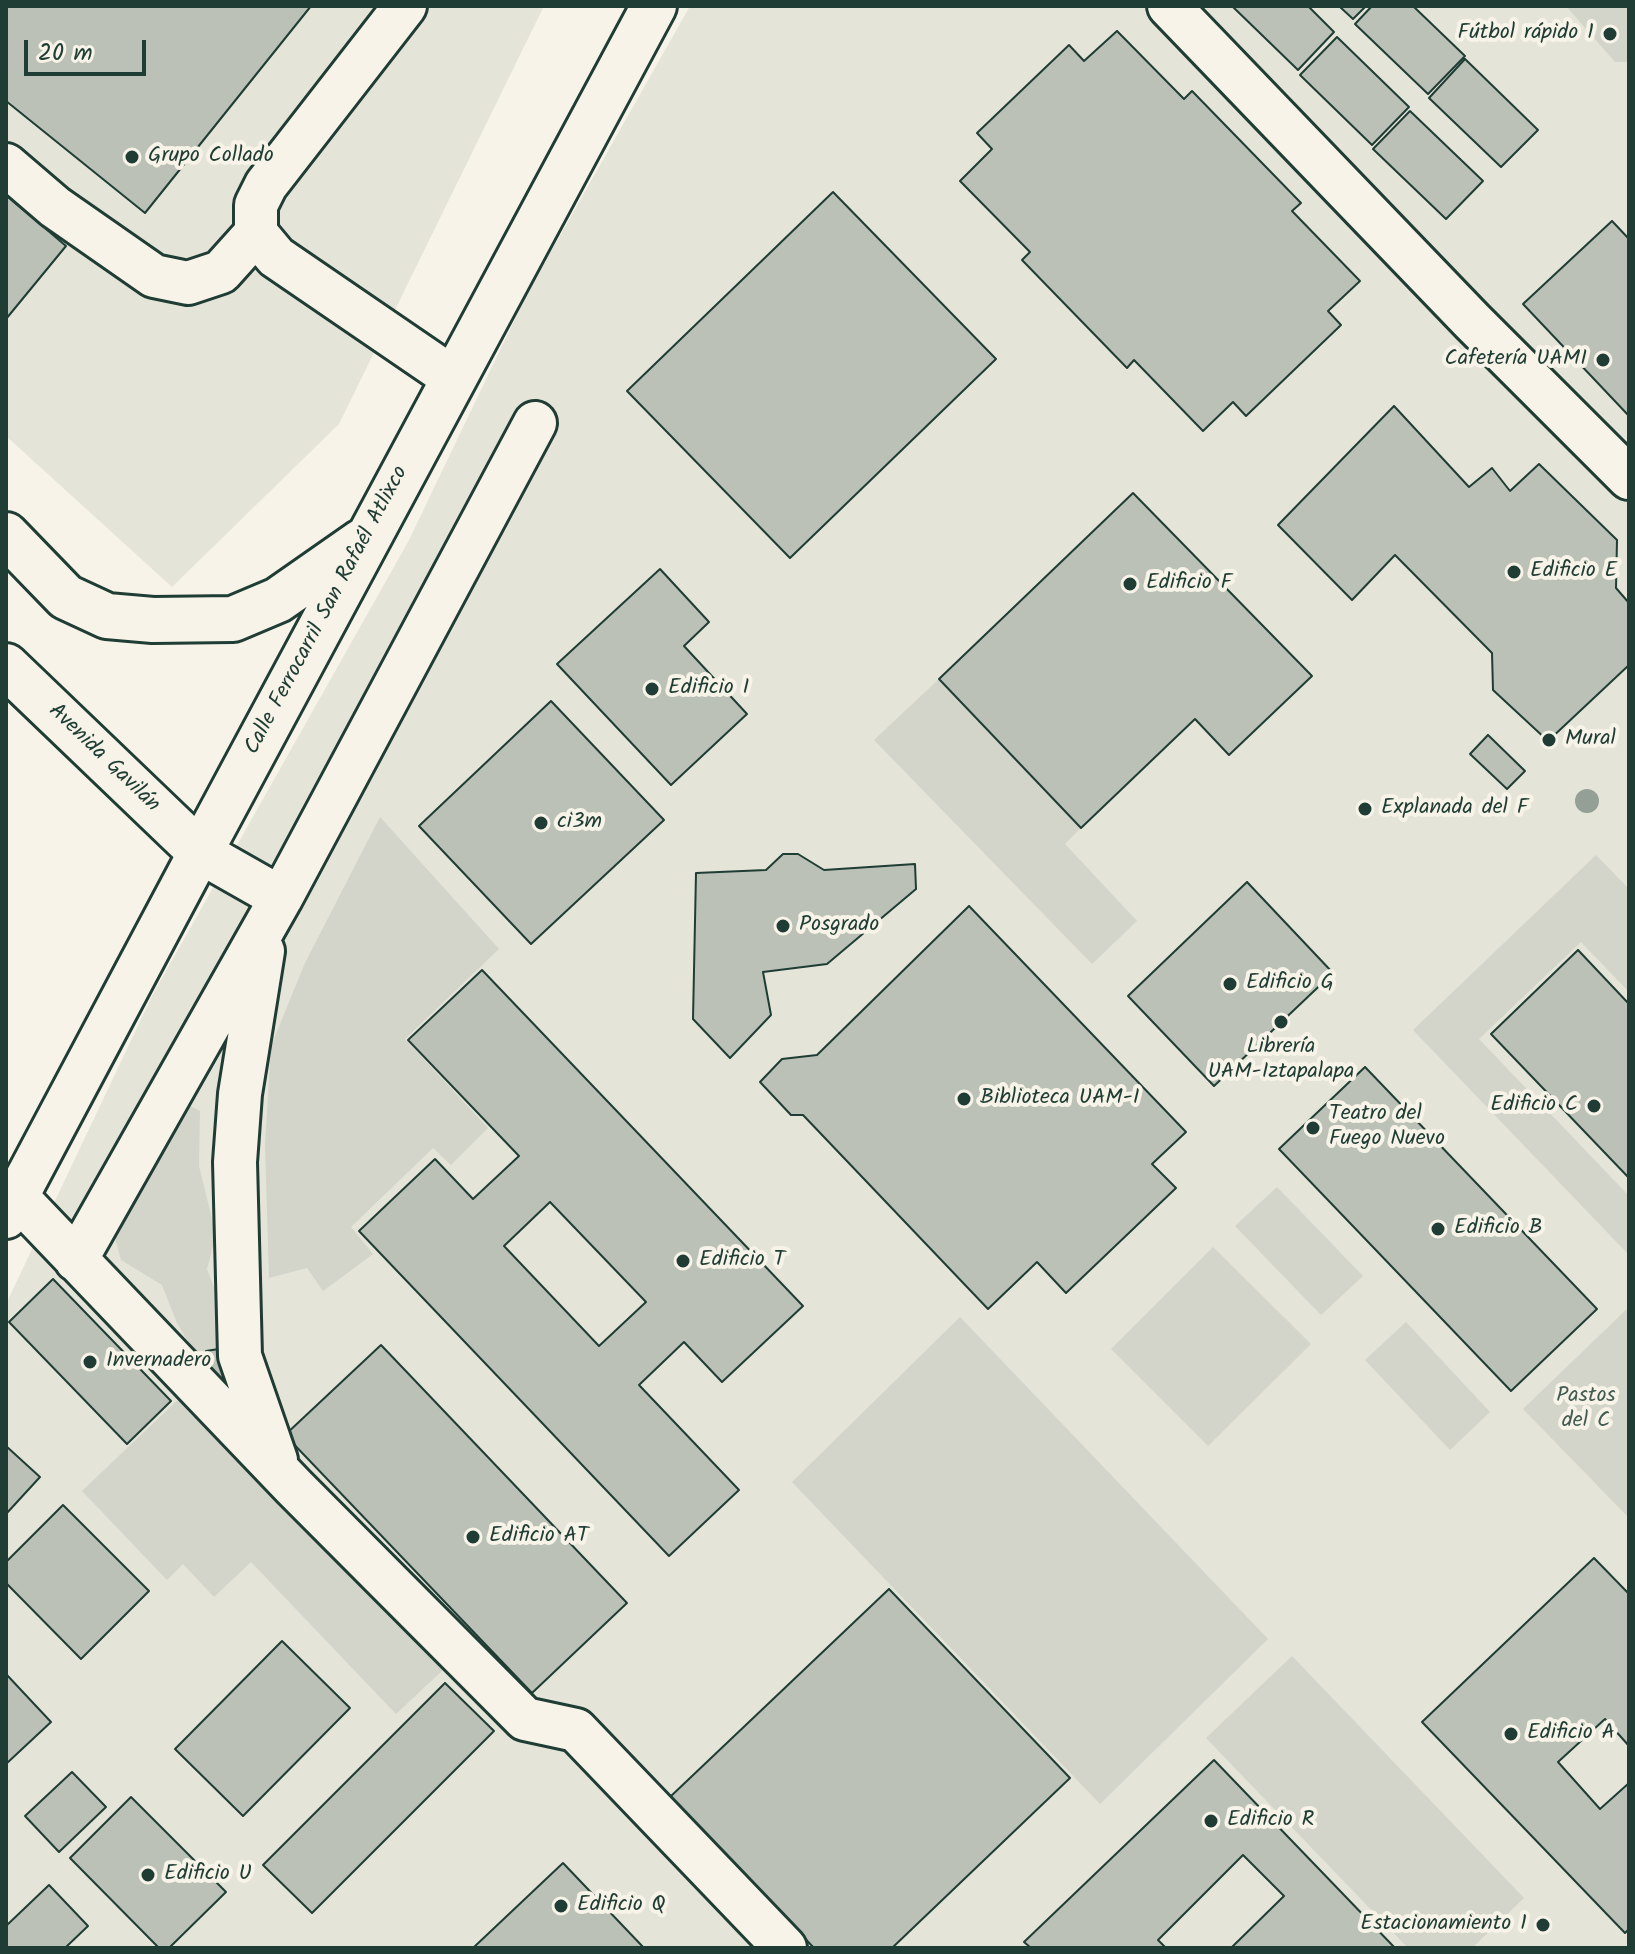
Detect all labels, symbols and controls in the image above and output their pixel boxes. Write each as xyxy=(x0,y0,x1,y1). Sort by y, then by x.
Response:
place label: Fútbol rápido 1 xyxy=(1458,21,1594,47)
scale bar xyxy=(28,24,150,74)
marker: Fútbol rápido 1 xyxy=(1601,25,1619,43)
text: 20 m xyxy=(38,34,93,73)
place label: Grupo Collado xyxy=(148,144,274,170)
marker: Grupo Collado xyxy=(123,148,141,166)
place label: Cafetería UAMI xyxy=(1445,347,1587,373)
marker: Cafetería UAMI xyxy=(1594,351,1612,369)
street label: Calle Ferrocarril San Rafaél Atlixco xyxy=(241,462,415,760)
place label: Edificio E xyxy=(1530,559,1617,585)
marker: Edificio E xyxy=(1505,563,1523,581)
place label: Edificio F xyxy=(1146,571,1232,597)
marker: Edificio F xyxy=(1121,575,1139,593)
place label: Edificio I xyxy=(668,676,749,702)
marker: Edificio I xyxy=(643,680,661,698)
street label: Avenida Gavilán xyxy=(42,699,164,819)
place label: Mural xyxy=(1565,727,1616,753)
marker: Mural xyxy=(1540,731,1558,749)
place label: Explanada del F xyxy=(1381,796,1528,822)
marker: Explanada del F xyxy=(1356,800,1374,818)
place label: ci3m xyxy=(557,810,602,836)
marker: ci3m xyxy=(532,814,550,832)
place label: Posgrado xyxy=(799,913,879,939)
marker: Posgrado xyxy=(774,917,792,935)
place label: Edificio G xyxy=(1246,971,1334,997)
marker: Edificio G xyxy=(1221,975,1239,993)
marker: Librería UAM-Iztapalapa xyxy=(1272,1013,1290,1031)
place label: Librería UAM-Iztapalapa xyxy=(1208,1035,1354,1086)
place label: Biblioteca UAM-I xyxy=(980,1086,1140,1112)
marker: Biblioteca UAM-I xyxy=(955,1090,973,1108)
place label: Edificio C xyxy=(1490,1093,1578,1119)
marker: Edificio C xyxy=(1585,1097,1603,1115)
place label: Teatro del Fuego Nuevo xyxy=(1329,1102,1445,1154)
marker: Teatro del Fuego Nuevo xyxy=(1304,1119,1322,1137)
place label: Edificio B xyxy=(1454,1216,1543,1242)
marker: Edificio B xyxy=(1429,1220,1447,1238)
place label: Edificio T xyxy=(699,1248,785,1274)
marker: Edificio T xyxy=(674,1252,692,1270)
place label: Invernadero xyxy=(106,1349,211,1375)
marker: Invernadero xyxy=(81,1353,99,1371)
park label: Pastos del C xyxy=(1556,1384,1616,1436)
place label: Edificio AT xyxy=(489,1524,589,1550)
marker: Edificio AT xyxy=(464,1528,482,1546)
place label: Edificio A xyxy=(1527,1721,1615,1747)
marker: Edificio A xyxy=(1502,1725,1520,1743)
place label: Edificio R xyxy=(1227,1808,1314,1834)
marker: Edificio R xyxy=(1202,1812,1220,1830)
place label: Edificio U xyxy=(164,1862,252,1888)
marker: Edificio U xyxy=(139,1866,157,1884)
place label: Edificio Q xyxy=(577,1893,666,1919)
marker: Edificio Q xyxy=(552,1897,570,1915)
place label: Estacionamiento 1 xyxy=(1360,1912,1527,1938)
marker: Estacionamiento 1 xyxy=(1534,1916,1552,1934)

